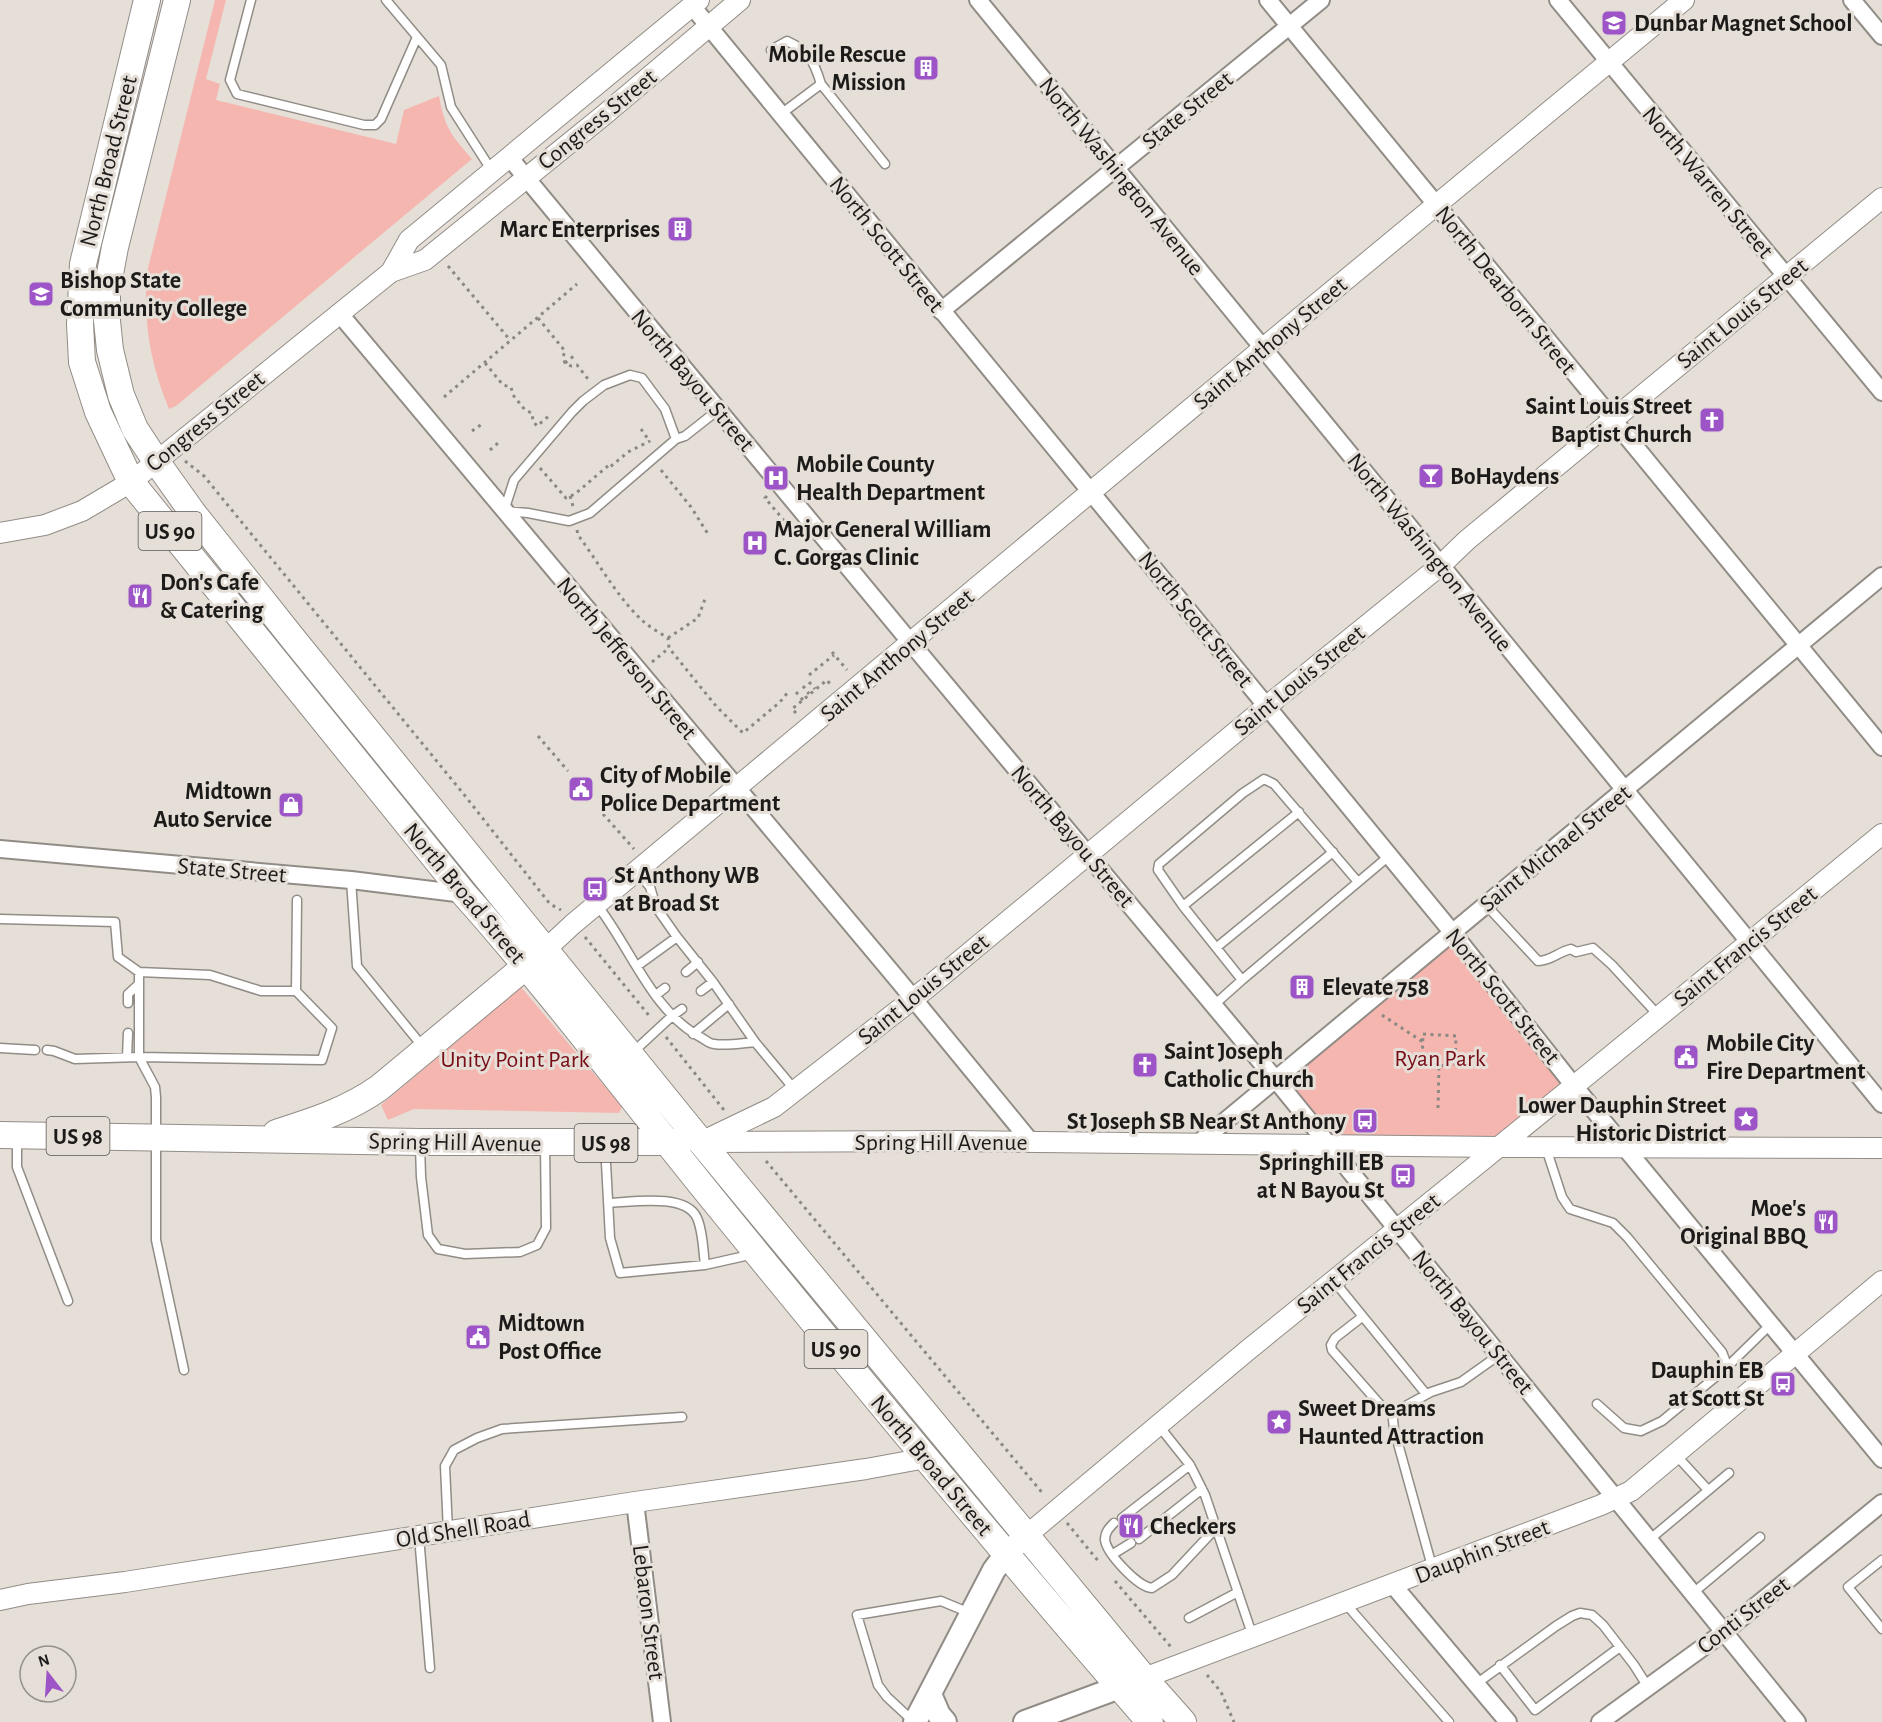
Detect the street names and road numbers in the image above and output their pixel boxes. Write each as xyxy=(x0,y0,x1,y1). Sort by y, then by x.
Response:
street label: Congress Street xyxy=(534,65,662,175)
street label: State Street xyxy=(1138,67,1238,154)
street label: North Broad Street xyxy=(76,73,142,249)
street label: North Washington Avenue xyxy=(1034,73,1208,280)
street label: North Warren Street xyxy=(1637,102,1778,263)
street label: North Scott Street xyxy=(824,172,948,317)
street label: North Dearborn Street xyxy=(1430,202,1581,380)
street label: Saint Louis Street xyxy=(1673,254,1813,374)
street label: Saint Anthony Street xyxy=(1189,273,1352,415)
street label: North Bayou Street xyxy=(626,305,759,457)
street label: Congress Street xyxy=(142,367,270,477)
street label: North Washington Avenue xyxy=(1342,449,1516,656)
road number: US 90 xyxy=(138,512,201,550)
street label: North Scott Street xyxy=(1133,547,1257,692)
street label: North Jefferson Street xyxy=(552,573,701,745)
street label: Saint Anthony Street xyxy=(816,585,979,727)
street label: Saint Louis Street xyxy=(1230,621,1370,741)
street label: North Bayou Street xyxy=(1006,761,1139,913)
street label: Saint Michael Street xyxy=(1476,780,1636,917)
street label: North Broad Street xyxy=(399,819,530,969)
street label: State Street xyxy=(177,854,288,888)
street label: Saint Francis Street xyxy=(1670,882,1822,1012)
street label: North Scott Street xyxy=(1440,924,1564,1069)
street label: Saint Louis Street xyxy=(854,930,994,1050)
road number: US 98 xyxy=(46,1117,110,1155)
road number: US 98 xyxy=(574,1124,638,1162)
street label: Spring Hill Avenue xyxy=(368,1129,542,1157)
street label: Spring Hill Avenue xyxy=(855,1131,1027,1155)
street label: Saint Francis Street xyxy=(1293,1189,1445,1319)
street label: North Bayou Street xyxy=(1407,1246,1538,1399)
road number: US 90 xyxy=(804,1330,868,1368)
street label: North Broad Street xyxy=(866,1391,997,1541)
street label: Old Shell Road xyxy=(394,1508,532,1552)
street label: Dauphin Street xyxy=(1412,1515,1553,1589)
street label: Lebaron Street xyxy=(628,1543,668,1681)
street label: Conti Street xyxy=(1693,1572,1795,1659)

